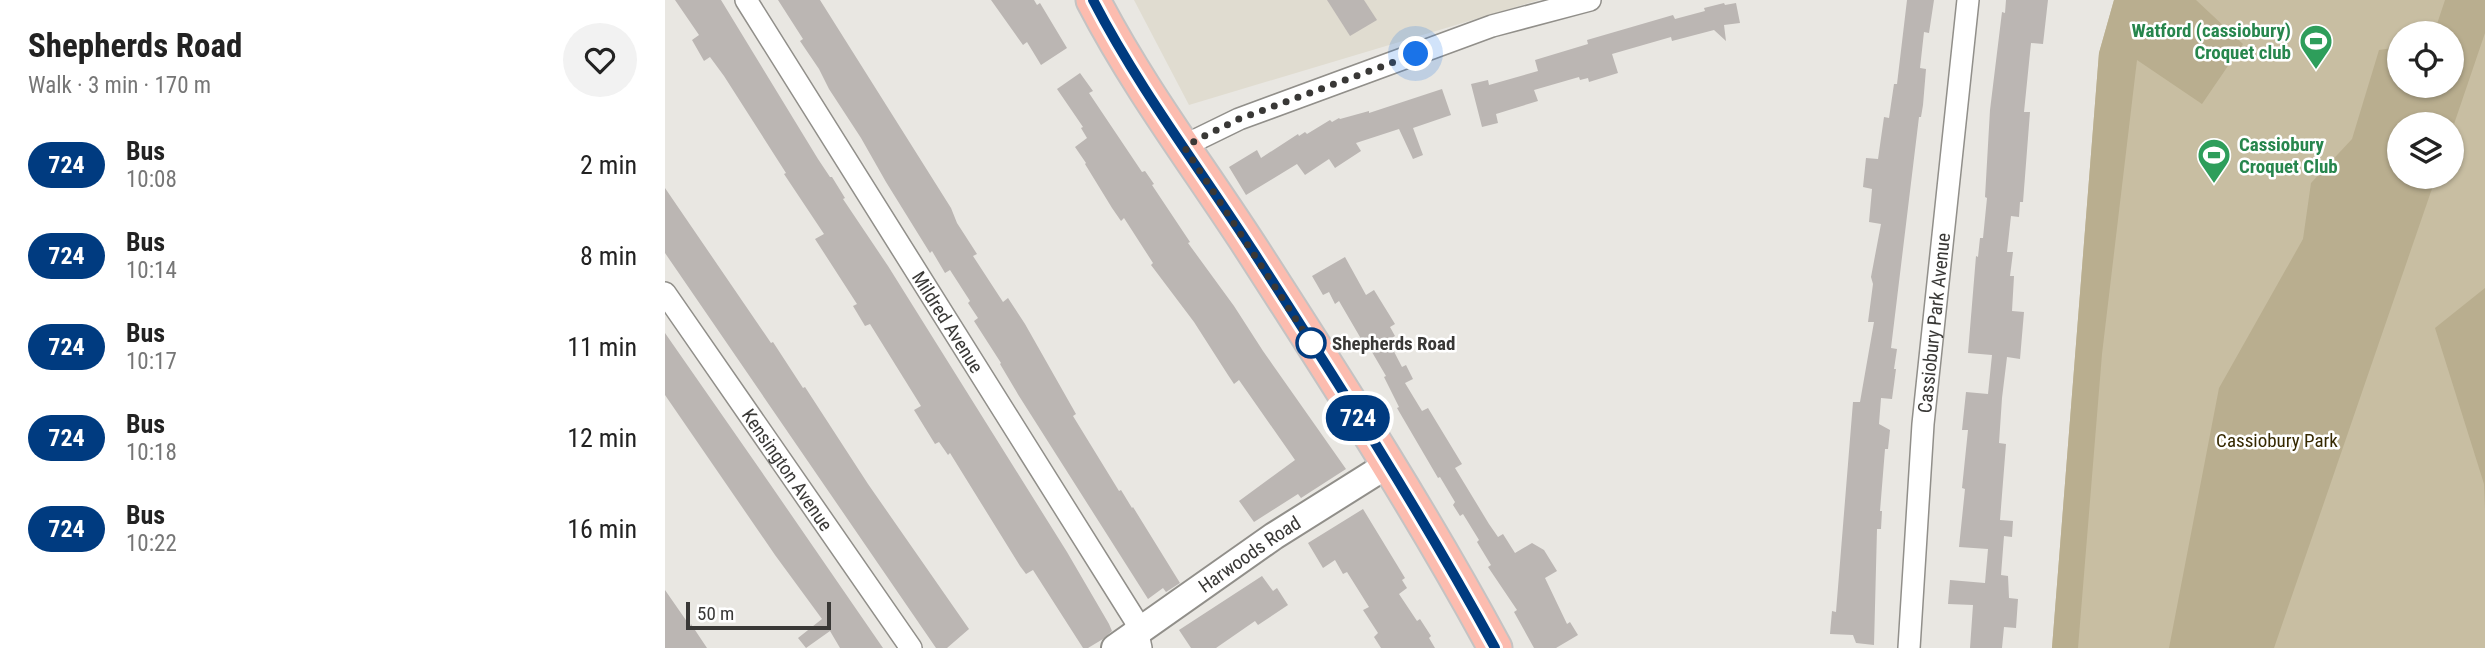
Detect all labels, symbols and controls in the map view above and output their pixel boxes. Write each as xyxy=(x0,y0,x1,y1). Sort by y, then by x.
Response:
place label: Watford (cassiobury) Croquet club xyxy=(2132,19,2291,64)
map controls xyxy=(2387,21,2464,189)
button: locate xyxy=(2387,21,2464,98)
sports icon: Watford (cassiobury) Croquet club xyxy=(2297,22,2335,71)
button: heart xyxy=(563,23,637,97)
text: Shepherds Road xyxy=(28,26,242,65)
your location xyxy=(1398,36,1433,71)
text: Walk · 3 min · 170 m xyxy=(28,72,211,99)
button: layers xyxy=(2387,112,2464,189)
place label: Cassiobury Croquet Club xyxy=(2239,133,2338,178)
text: Bus xyxy=(126,136,165,166)
sports icon: Cassiobury Croquet Club xyxy=(2195,136,2233,185)
text: 2 min xyxy=(580,150,637,180)
text: 724 xyxy=(48,151,85,179)
text: 10:08 xyxy=(126,166,177,193)
text: Bus xyxy=(126,227,165,257)
street label: Cassiobury Park Avenue xyxy=(1913,232,1955,414)
text: 8 min xyxy=(580,241,637,271)
text: 724 xyxy=(48,242,85,270)
text: 10:14 xyxy=(126,257,177,284)
street label: Mildred Avenue xyxy=(907,267,988,377)
text: Bus xyxy=(126,318,165,348)
marker: Shepherds Road xyxy=(1296,328,1326,358)
text: 11 min xyxy=(567,332,637,362)
place label: Shepherds Road xyxy=(1332,332,1455,355)
text: 724 xyxy=(48,333,85,361)
text: 10:17 xyxy=(126,348,177,375)
line badge: 724 xyxy=(1318,395,1398,441)
street label: Kensington Avenue xyxy=(737,404,838,535)
text: 724 xyxy=(1340,404,1376,432)
text: Bus xyxy=(126,409,165,439)
text: 12 min xyxy=(567,423,637,453)
text: 724 xyxy=(48,424,85,452)
park label: Cassiobury Park xyxy=(2216,429,2338,452)
text: 10:18 xyxy=(126,439,177,466)
text: Bus xyxy=(126,500,165,530)
street label: Harwoods Road xyxy=(1194,511,1305,597)
text: 16 min xyxy=(567,514,637,544)
text: 724 xyxy=(48,515,85,543)
text: 10:22 xyxy=(126,530,177,557)
scale bar xyxy=(686,599,831,631)
text: 50 m xyxy=(697,602,734,625)

